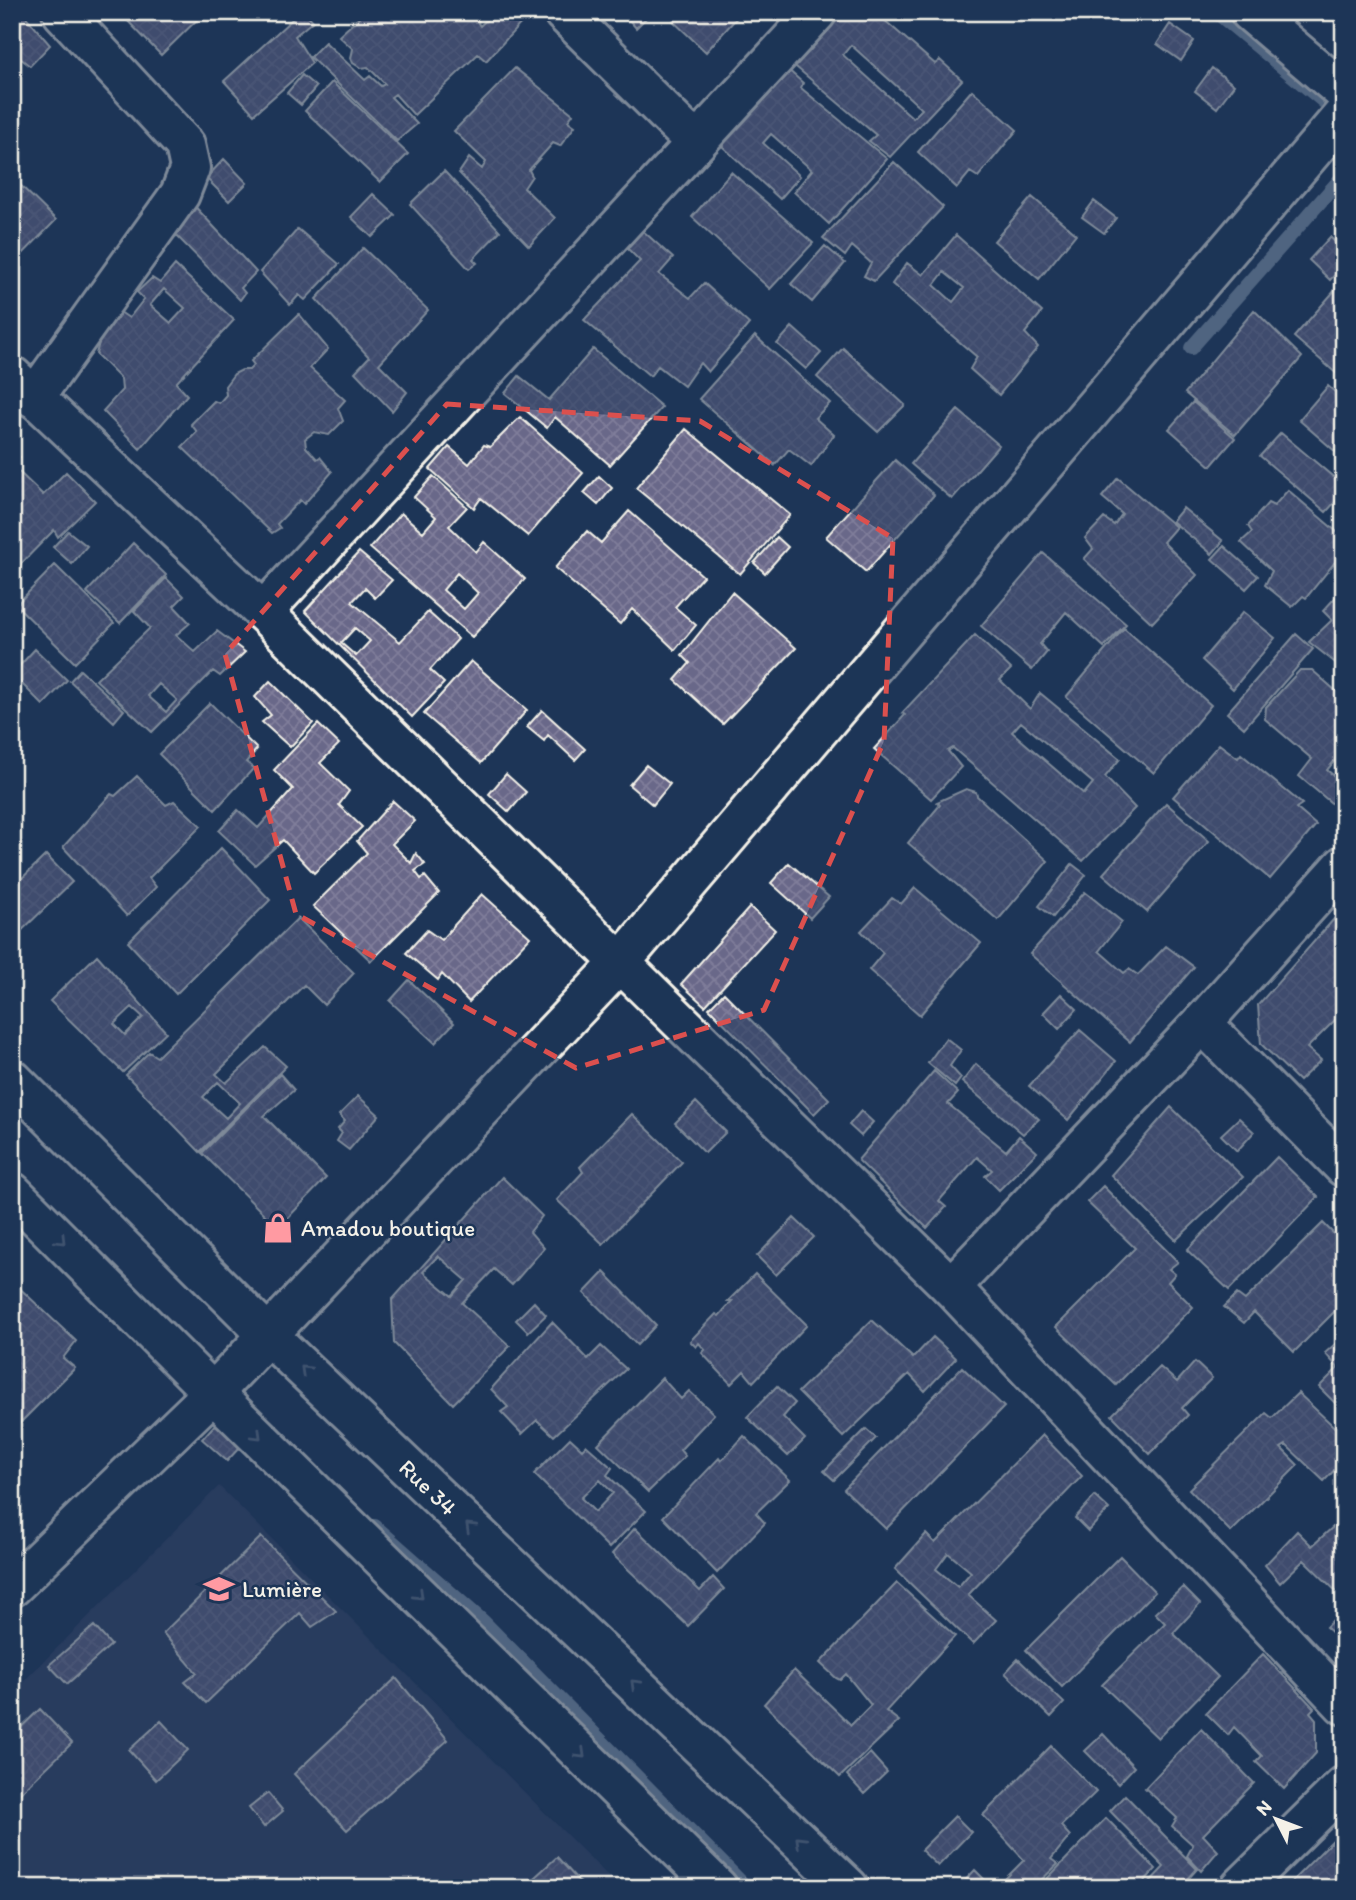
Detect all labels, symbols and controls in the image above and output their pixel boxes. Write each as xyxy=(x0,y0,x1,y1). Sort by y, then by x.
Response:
shop icon: Amadou boutique xyxy=(261,1211,295,1245)
place label: Amadou boutique xyxy=(301,1214,475,1242)
one-way arrow xyxy=(52,1232,65,1245)
one-way arrow xyxy=(300,1366,313,1379)
one-way arrow xyxy=(248,1427,261,1440)
street label: Rue 34 xyxy=(393,1453,463,1521)
one-way arrow xyxy=(465,1523,478,1536)
school or university icon: Lumière xyxy=(202,1572,236,1606)
place label: Lumière xyxy=(242,1575,322,1603)
one-way arrow xyxy=(411,1586,424,1599)
one-way arrow xyxy=(630,1679,643,1692)
one-way arrow xyxy=(573,1746,586,1759)
north arrow xyxy=(1240,1784,1310,1854)
text: N xyxy=(1251,1795,1277,1820)
one-way arrow xyxy=(795,1836,808,1849)

